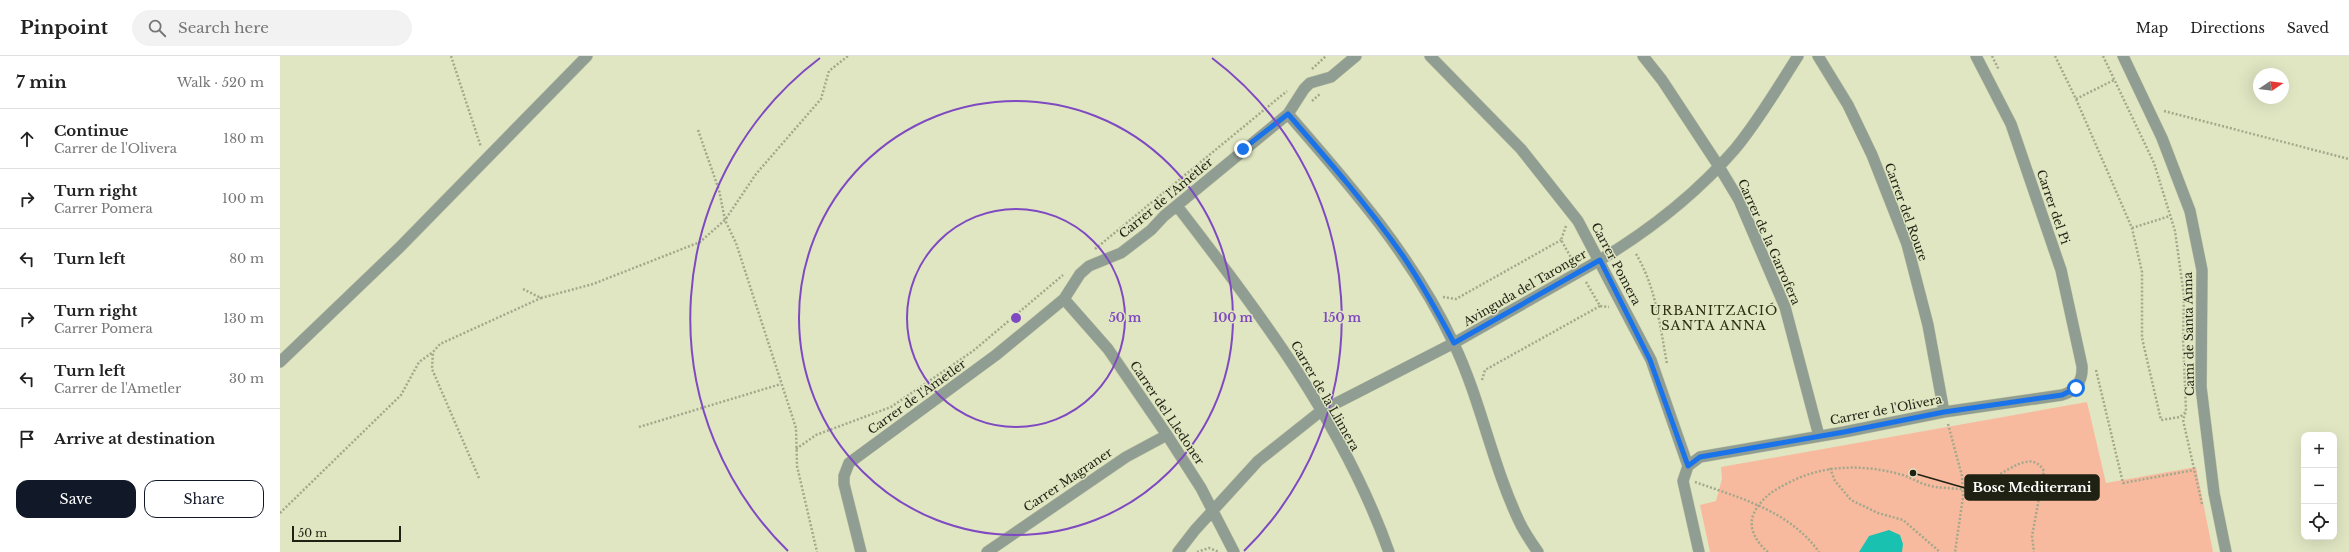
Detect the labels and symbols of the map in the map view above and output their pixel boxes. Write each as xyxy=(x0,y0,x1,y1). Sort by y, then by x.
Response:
north arrow xyxy=(2253,68,2289,104)
route end xyxy=(1234,140,1252,158)
street label: Carrer de l'Ametler xyxy=(1116,154,1216,241)
street label: Carrer del Roure xyxy=(1882,161,1931,263)
street label: Carrer del Pi xyxy=(2034,168,2073,246)
street label: Carrer de la Garrofera xyxy=(1735,177,1804,307)
street label: Carrer Pomera xyxy=(1588,220,1645,308)
street label: Avinguda del Taronger xyxy=(1460,246,1589,330)
street label: Camí de Santa Anna xyxy=(2180,271,2197,396)
district label: URBANITZACIÓ SANTA ANNA xyxy=(1650,302,1778,334)
text: 50 m xyxy=(1109,310,1142,325)
text: 100 m xyxy=(1213,310,1254,325)
text: 150 m xyxy=(1323,310,1362,325)
centre of rings xyxy=(1009,311,1023,325)
street label: Carrer de la Llimera xyxy=(1288,338,1363,454)
street label: Carrer de l'Ametler xyxy=(865,356,969,437)
street label: Carrer del Lledoner xyxy=(1127,358,1208,468)
route start xyxy=(2067,379,2085,397)
street label: Carrer de l'Olivera xyxy=(1829,391,1943,428)
street label: Carrer Magraner xyxy=(1021,444,1115,515)
callout: Bosc Mediterrani xyxy=(1965,475,2099,500)
text: Bosc Mediterrani xyxy=(1973,479,2092,496)
scale bar xyxy=(292,524,401,543)

